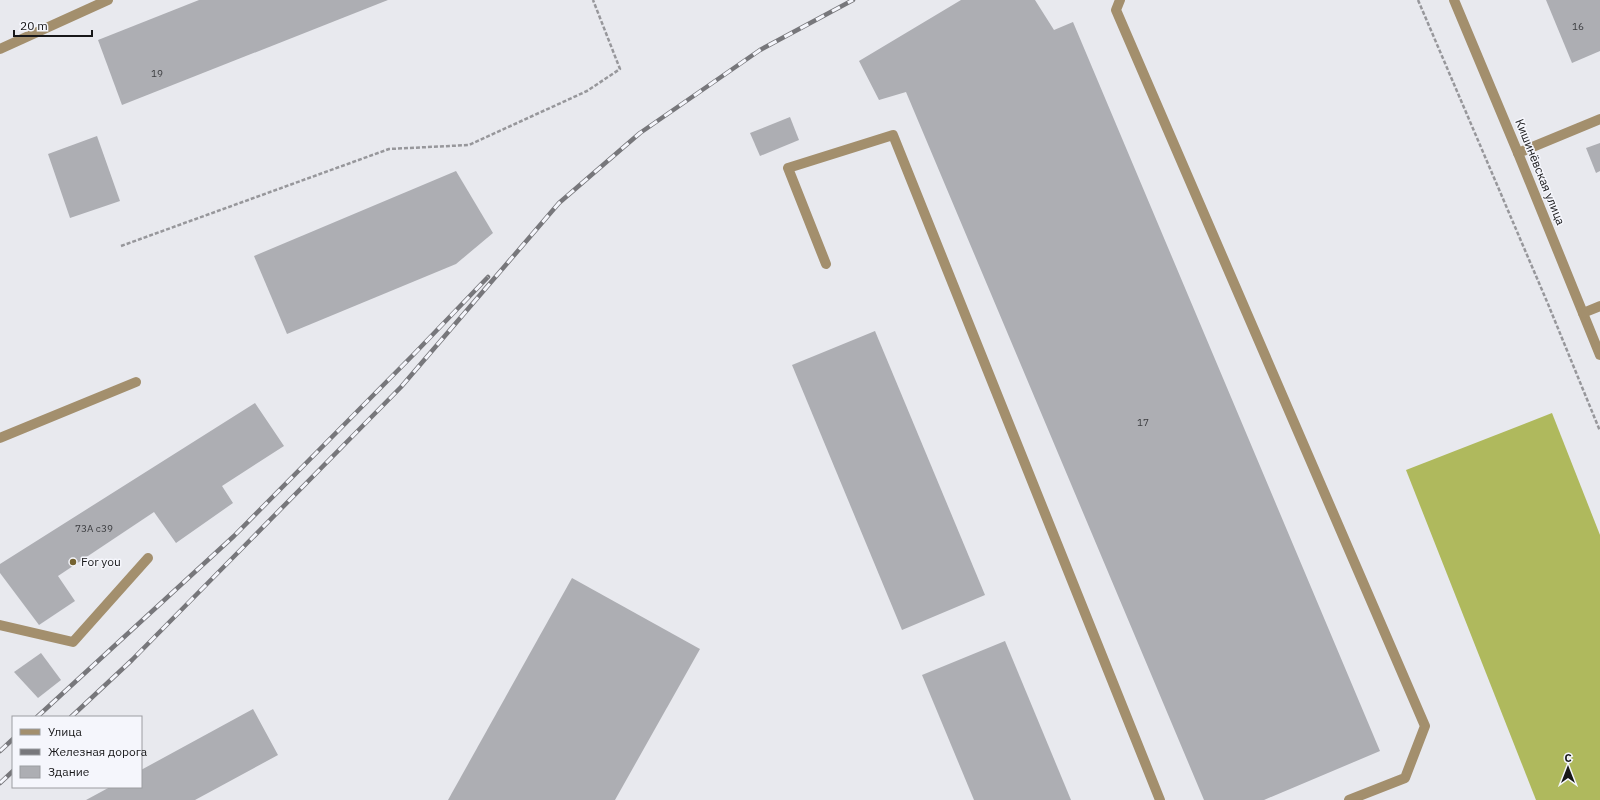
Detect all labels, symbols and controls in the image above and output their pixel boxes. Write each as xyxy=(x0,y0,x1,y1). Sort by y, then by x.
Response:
scale bar xyxy=(14,12,92,38)
text: 20 m xyxy=(20,18,48,33)
house number: 16 xyxy=(1572,20,1584,33)
house number: 19 xyxy=(151,67,163,80)
street label: Кишинёвская улица xyxy=(1512,116,1569,228)
house number: 17 xyxy=(1137,416,1149,429)
house number: 73А с39 xyxy=(75,522,113,535)
place label: For you xyxy=(81,554,121,569)
marker: For you xyxy=(68,557,78,567)
legend xyxy=(12,716,142,788)
text: Улица xyxy=(48,724,82,739)
text: Железная дорога xyxy=(48,744,148,759)
north arrow xyxy=(1548,748,1588,788)
text: С xyxy=(1564,751,1572,765)
text: Здание xyxy=(48,764,90,779)

